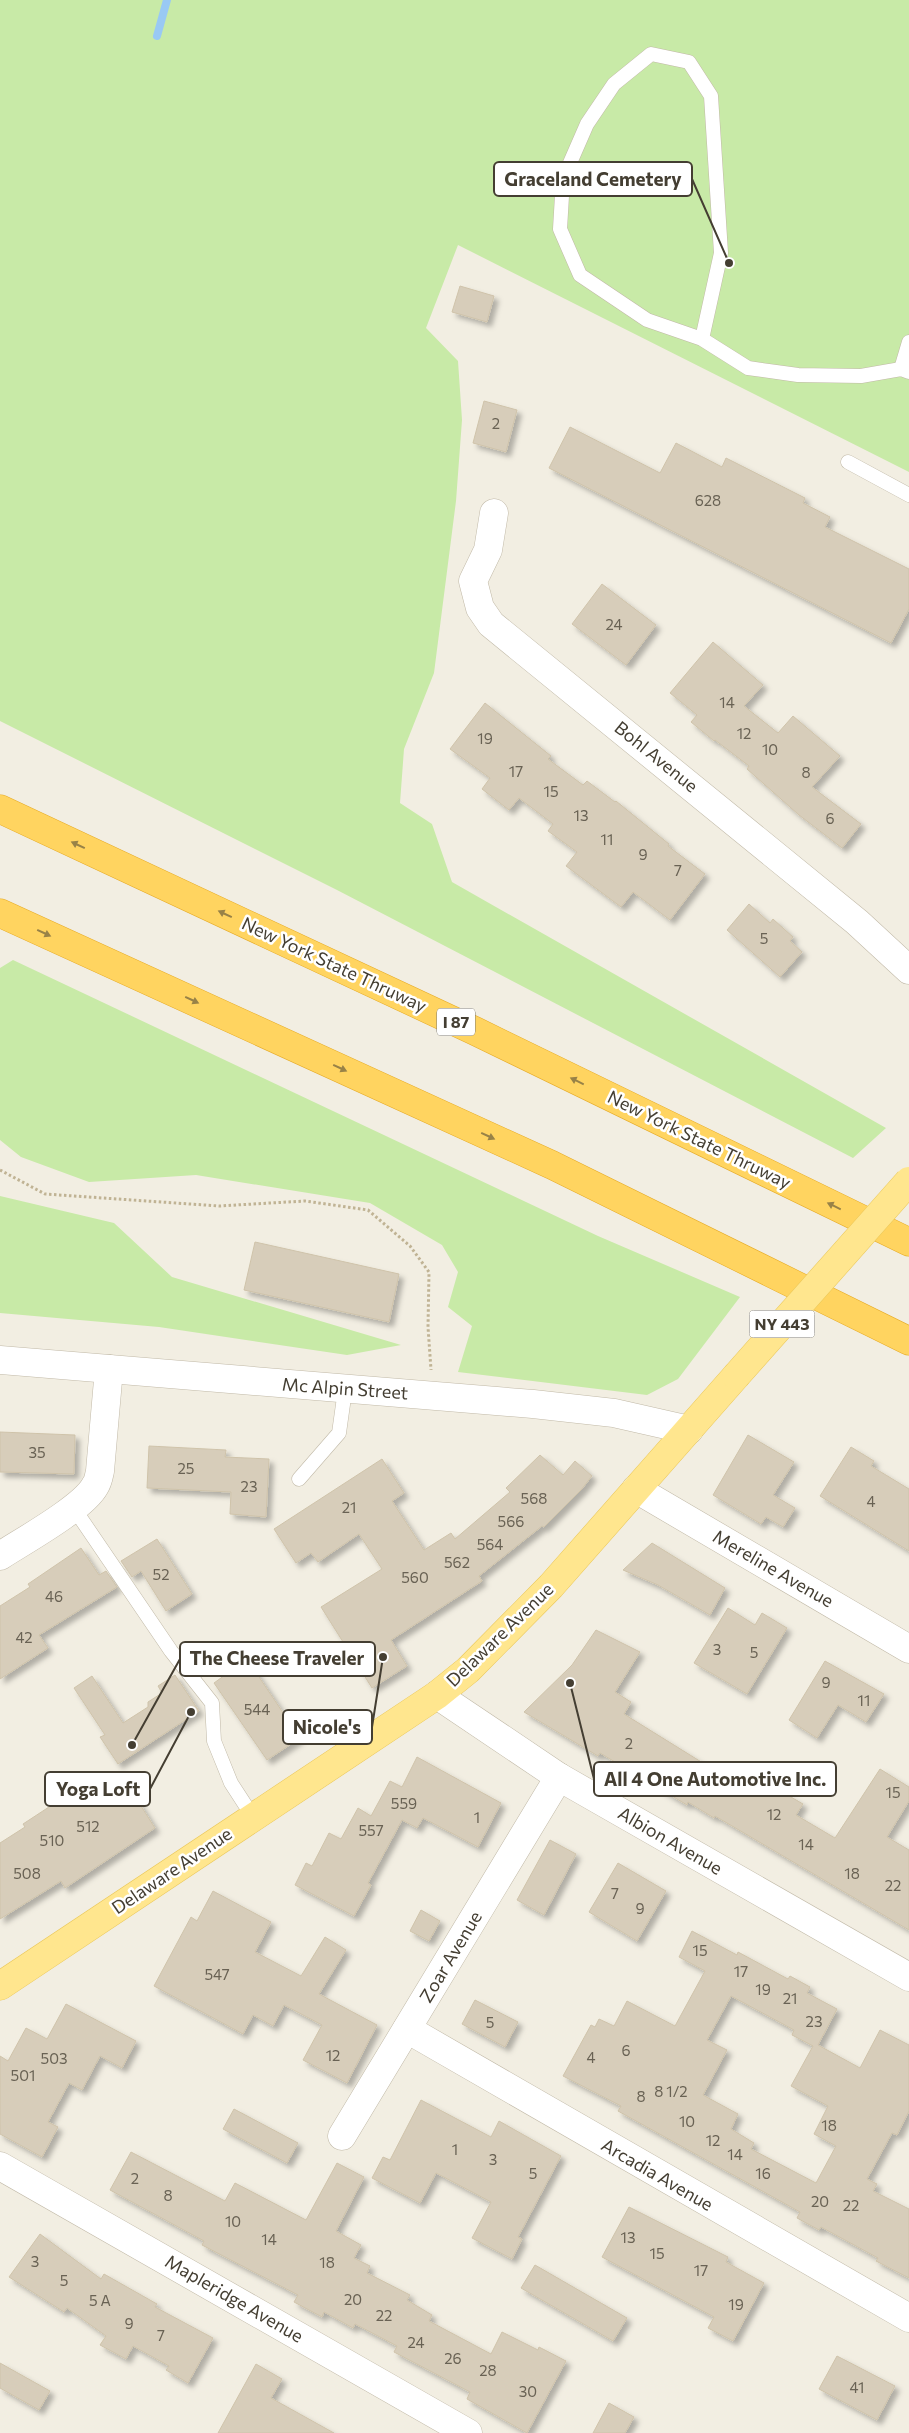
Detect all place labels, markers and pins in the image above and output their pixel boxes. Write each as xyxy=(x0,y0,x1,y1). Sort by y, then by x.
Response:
callout: Graceland Cemetery xyxy=(494,162,692,196)
callout: The Cheese Traveler xyxy=(180,1642,375,1676)
callout: Nicole's xyxy=(283,1710,372,1744)
callout: All 4 One Automotive Inc. xyxy=(594,1762,836,1796)
callout: Yoga Loft xyxy=(45,1772,150,1806)

